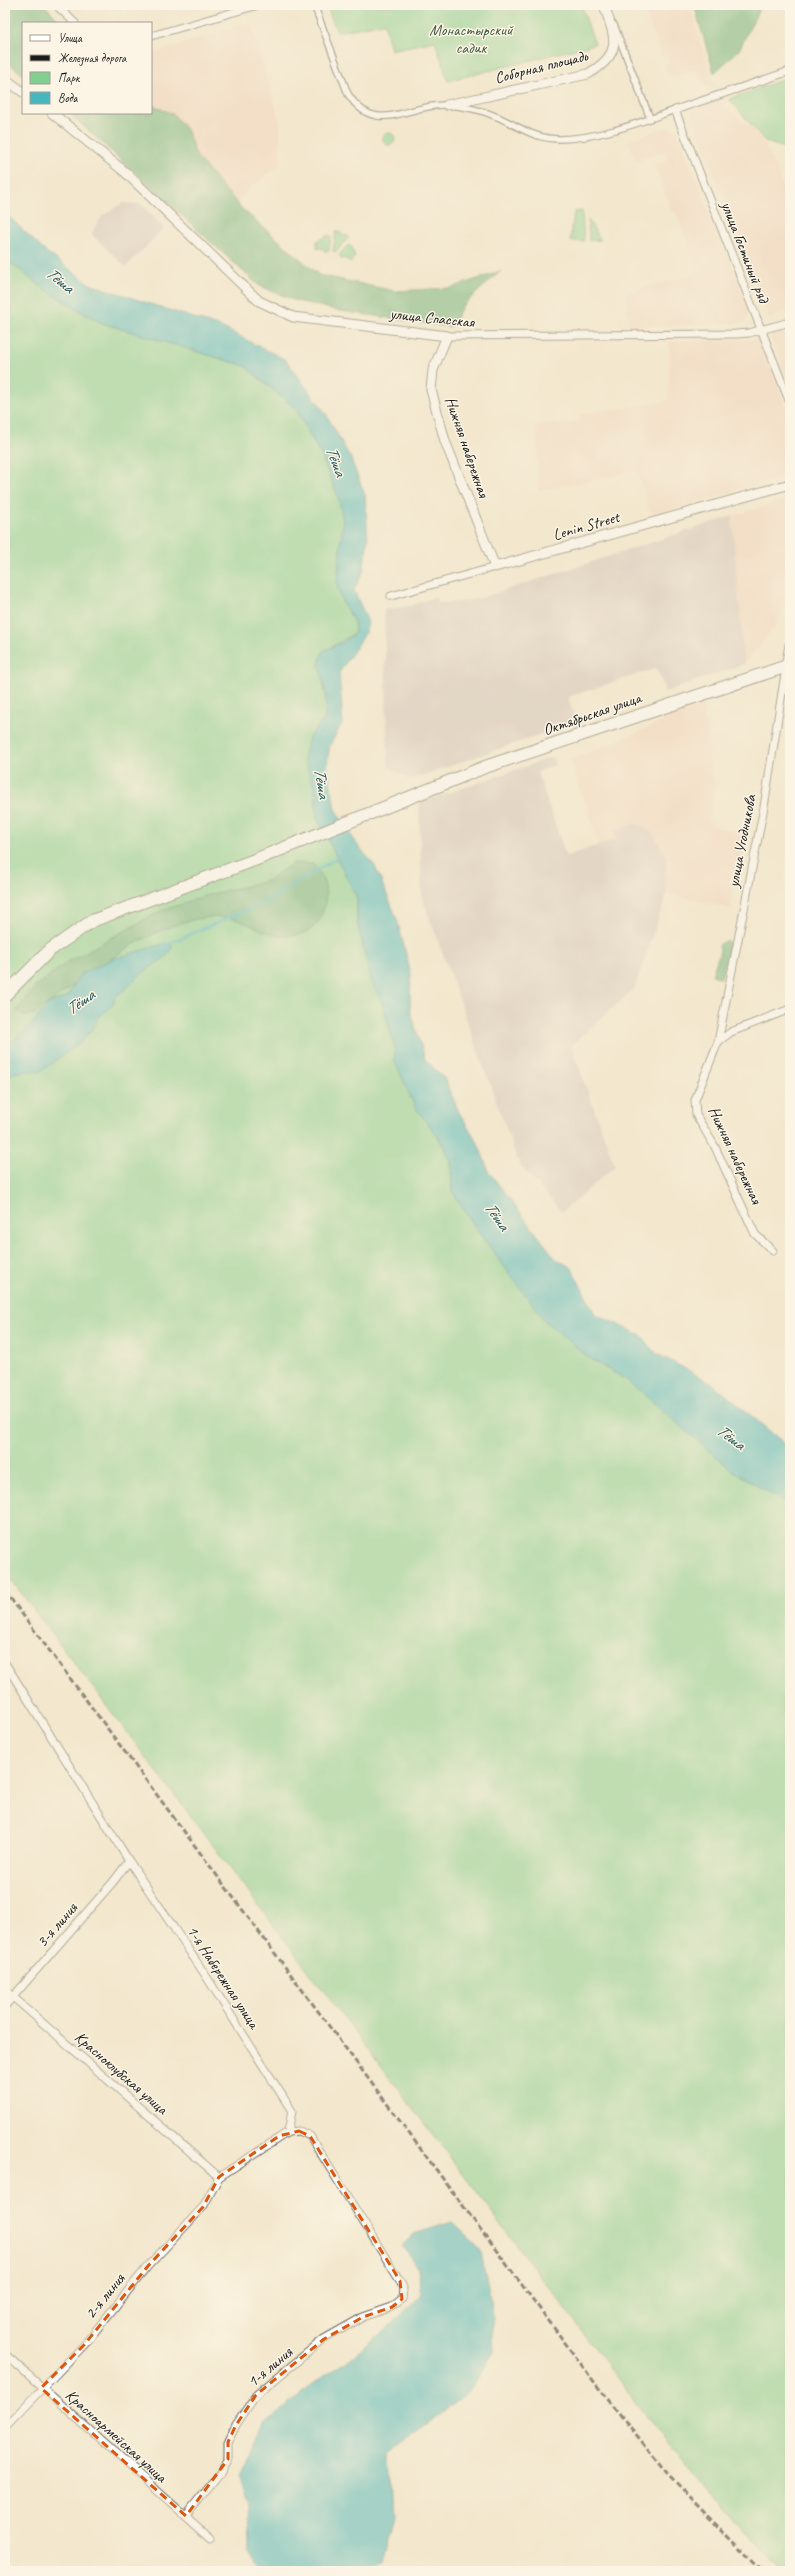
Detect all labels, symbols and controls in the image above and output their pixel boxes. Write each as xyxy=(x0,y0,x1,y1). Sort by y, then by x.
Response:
park label: Монастырский садик xyxy=(429,20,514,58)
legend xyxy=(22,22,152,114)
text: Улица xyxy=(58,30,83,46)
street label: Соборная площадь xyxy=(493,45,591,88)
text: Железная дорога xyxy=(58,50,127,66)
text: Парк xyxy=(58,70,81,86)
text: Вода xyxy=(58,90,79,106)
street label: улица Гостиный ряд xyxy=(716,198,774,307)
water label: Тёша xyxy=(42,262,80,299)
street label: улица Спасская xyxy=(388,304,476,333)
street label: Нижняя набережная xyxy=(440,394,494,501)
water label: Тёша xyxy=(321,443,352,480)
street label: Lenin Street xyxy=(551,507,623,545)
street label: Октябрьская улица xyxy=(540,687,645,740)
water label: Тёша xyxy=(309,766,335,801)
street label: улица Угодникова xyxy=(723,792,761,890)
water label: Тёша xyxy=(62,984,100,1019)
street label: Нижняя набережная xyxy=(704,1103,767,1208)
water label: Тёша xyxy=(480,1198,515,1236)
water label: Тёша xyxy=(713,1420,751,1455)
street label: 3-я линия xyxy=(32,1898,83,1951)
street label: 1-я Набережная улица xyxy=(182,1922,264,2033)
street label: Красноклубская улица xyxy=(70,2027,173,2120)
street label: 2-я линия xyxy=(81,2268,130,2323)
street label: 1-я линия xyxy=(243,2342,298,2392)
street label: Красноармейская улица xyxy=(61,2385,172,2488)

